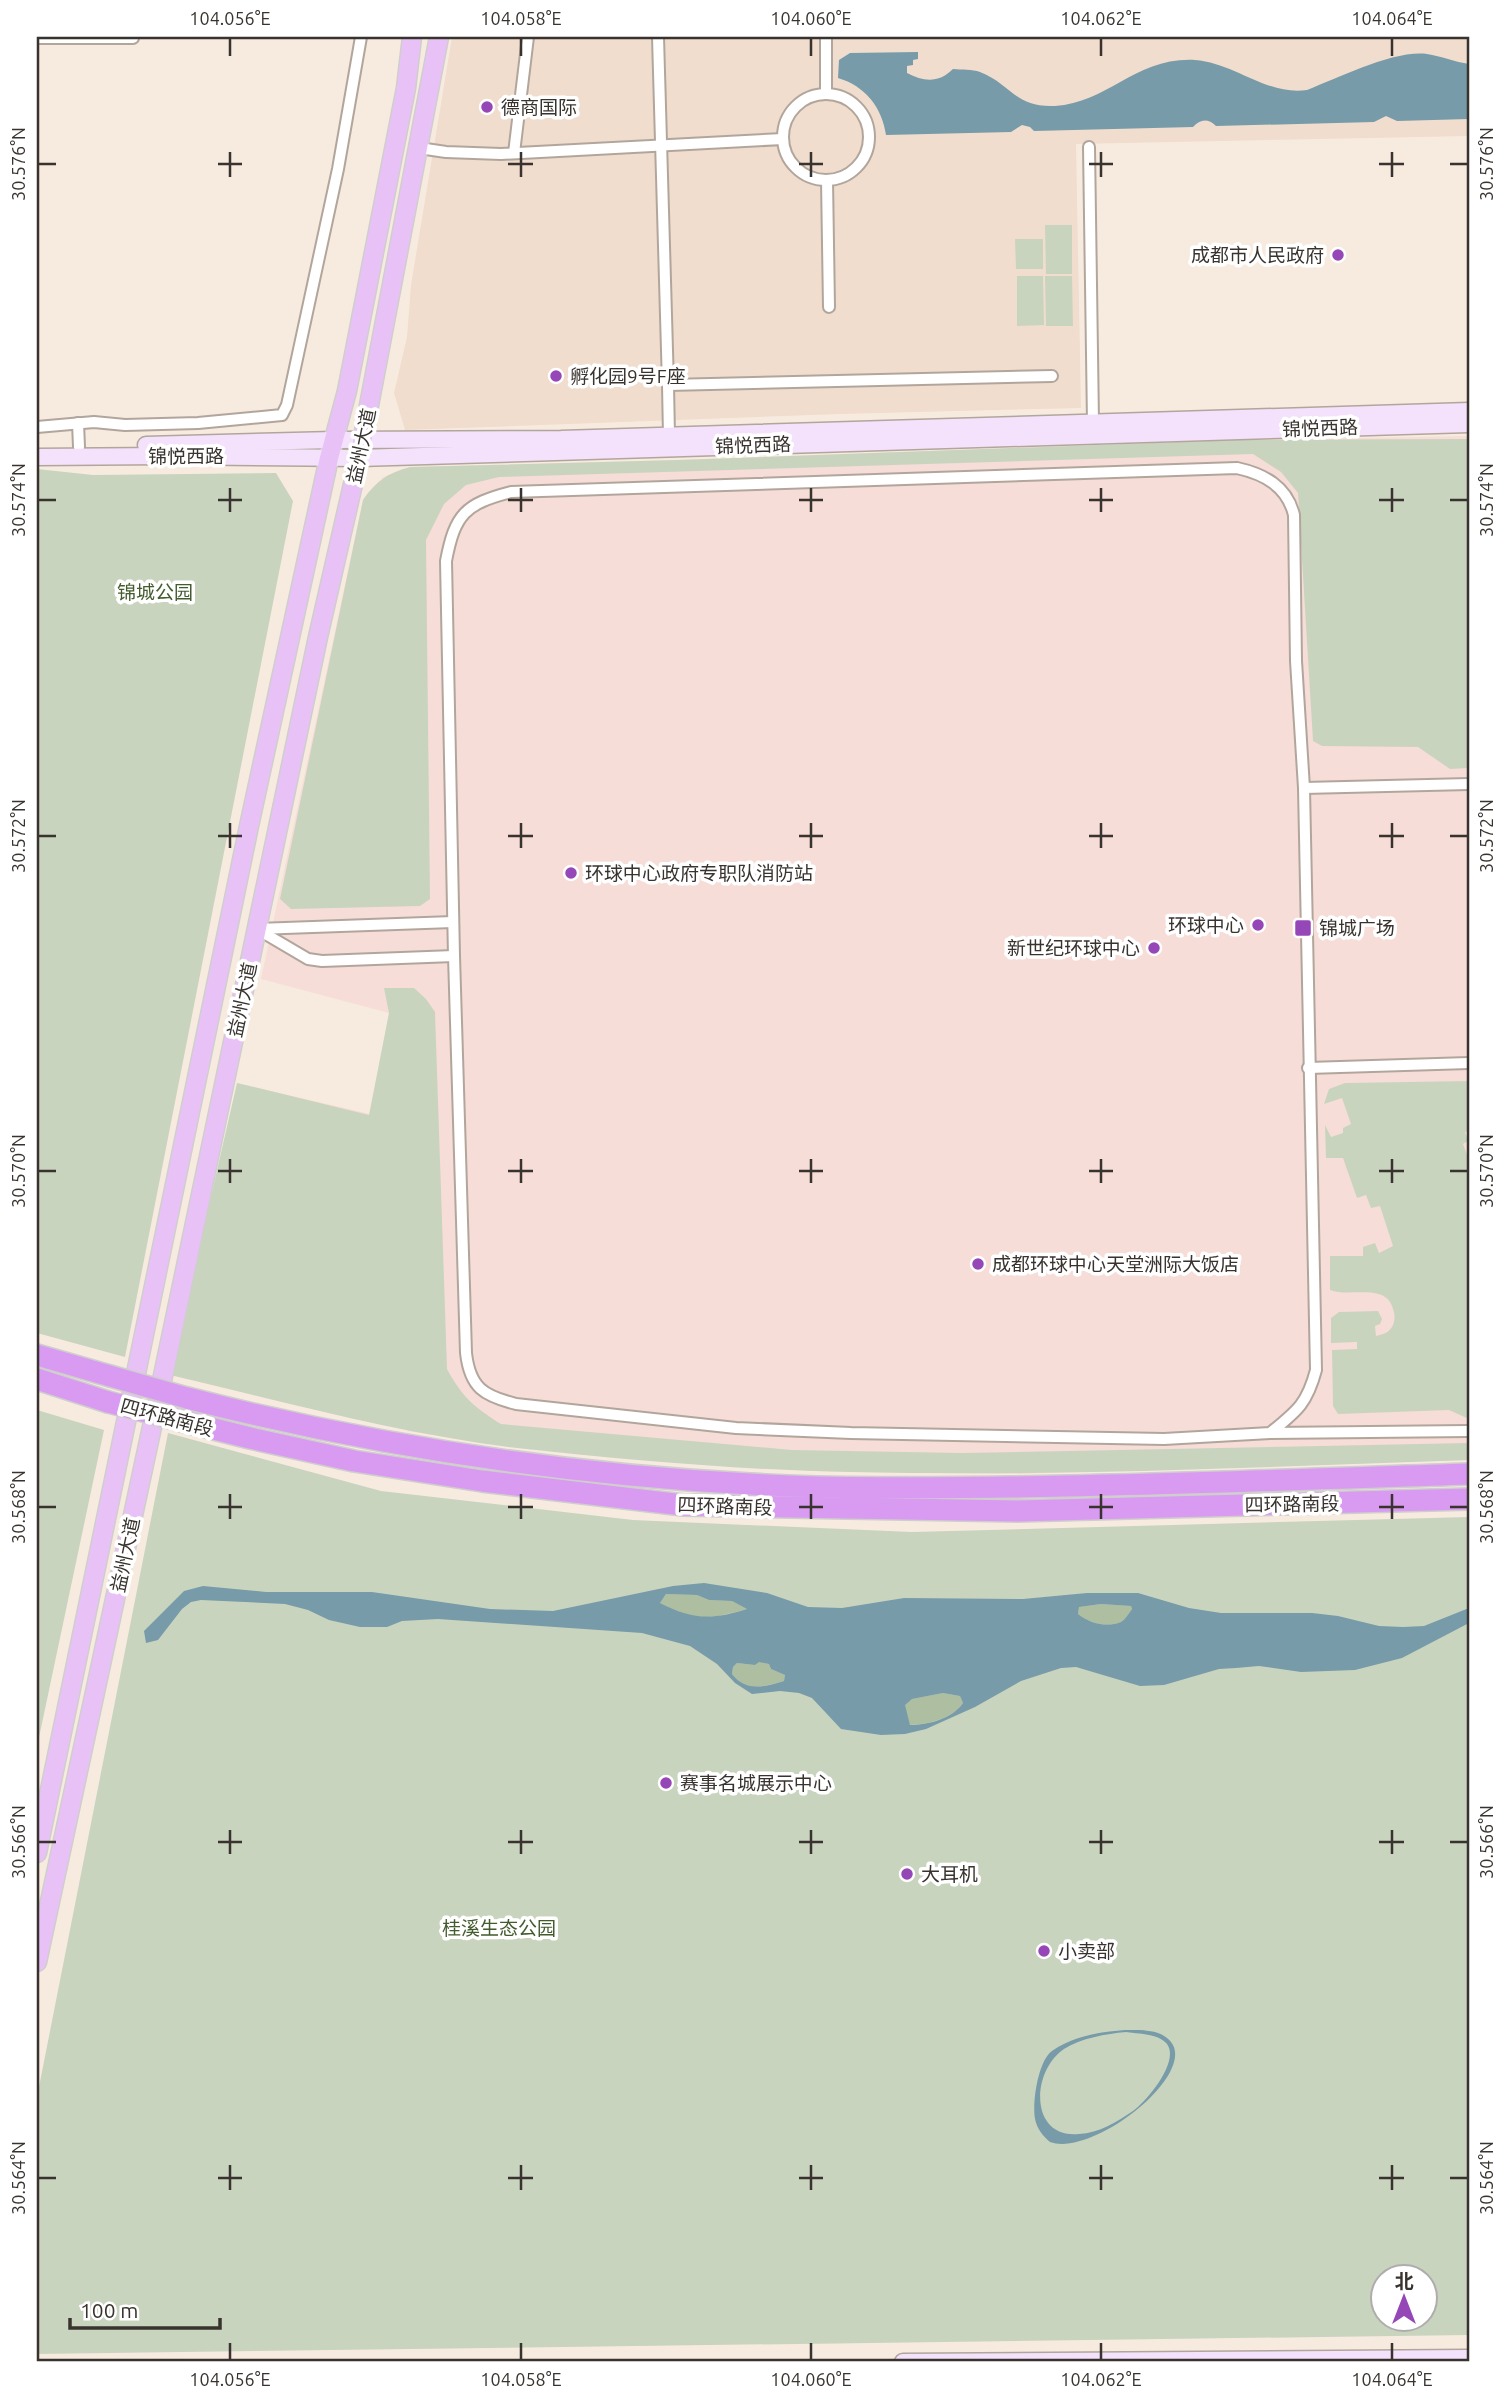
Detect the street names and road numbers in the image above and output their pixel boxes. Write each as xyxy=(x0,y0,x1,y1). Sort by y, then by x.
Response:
street label: 益州大道 xyxy=(342,407,380,485)
street label: 锦悦西路 xyxy=(1282,416,1358,440)
street label: 锦悦西路 xyxy=(715,433,791,457)
street label: 锦悦西路 xyxy=(148,445,224,467)
street label: 益州大道 xyxy=(223,961,261,1039)
street label: 四环路南段 xyxy=(118,1394,216,1440)
street label: 四环路南段 xyxy=(1244,1492,1340,1516)
street label: 四环路南段 xyxy=(677,1493,773,1519)
street label: 益州大道 xyxy=(106,1516,144,1594)

